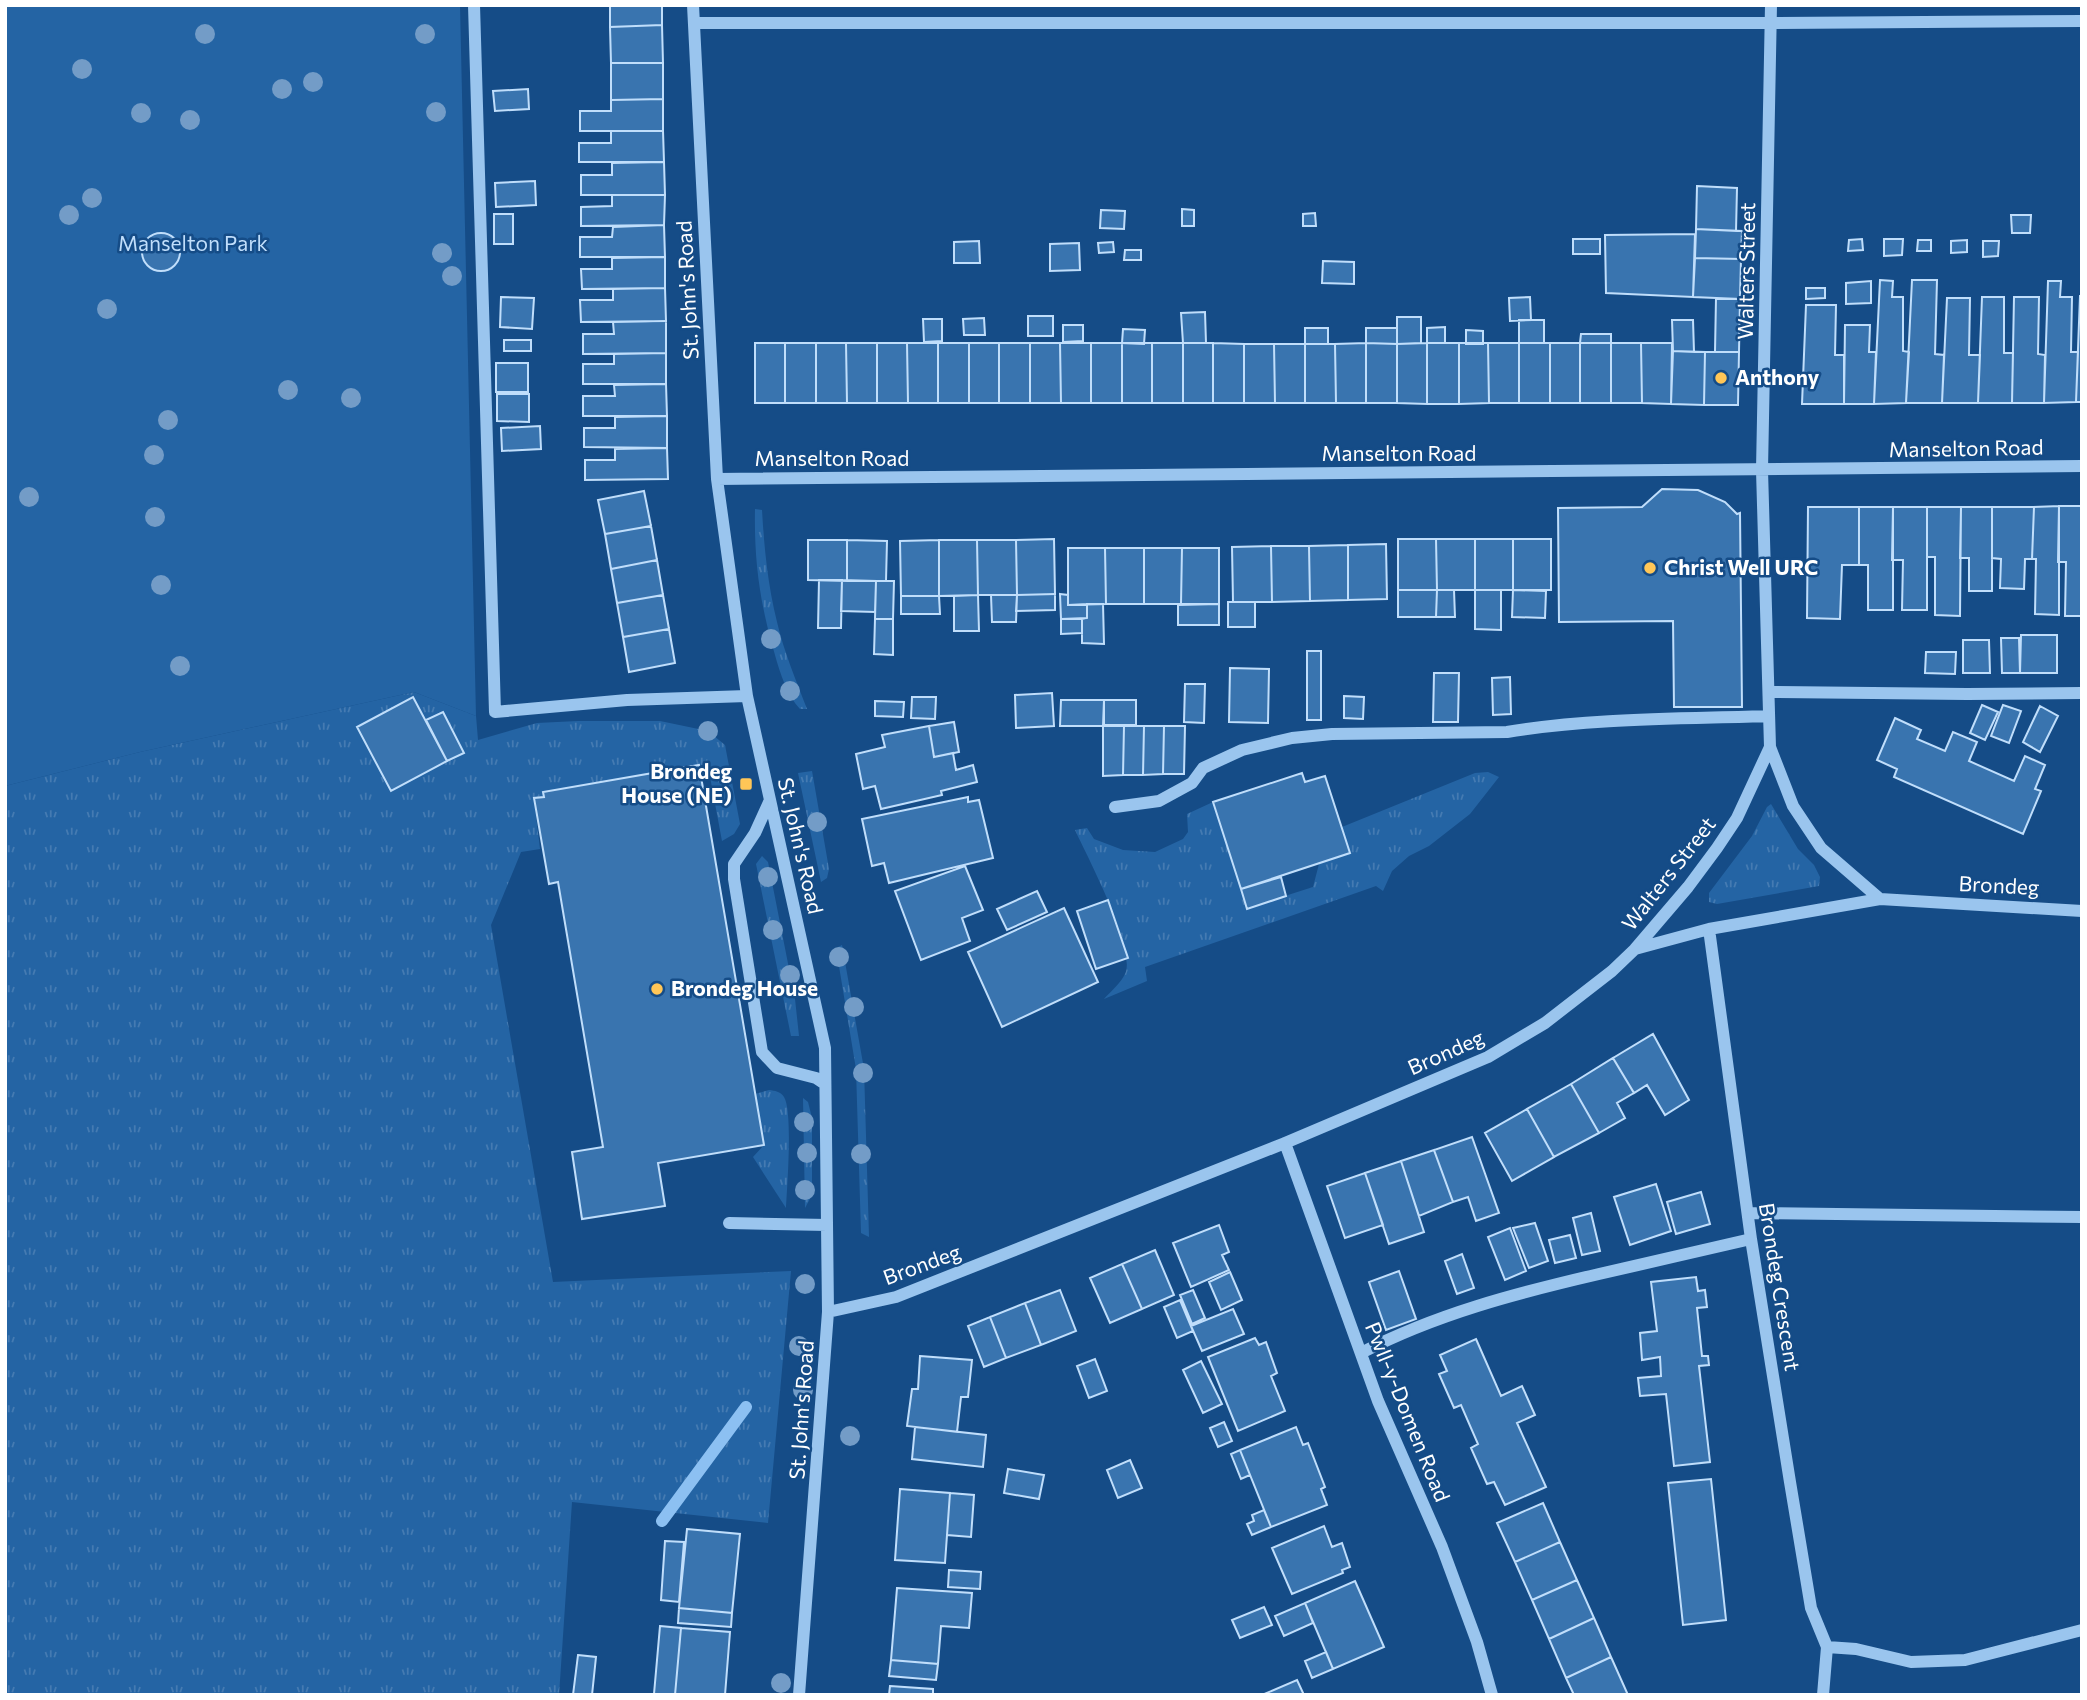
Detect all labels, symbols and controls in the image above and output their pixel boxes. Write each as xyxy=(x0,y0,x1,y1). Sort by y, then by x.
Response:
street label: Walters Street xyxy=(1732,202,1759,340)
street label: St. John's Road xyxy=(670,220,703,360)
park label: Manselton Park xyxy=(118,230,268,255)
place label: Anthony xyxy=(1735,364,1820,389)
marker: Anthony xyxy=(1713,370,1729,386)
street label: Manselton Road xyxy=(1888,434,2044,461)
street label: Manselton Road xyxy=(1322,440,1476,465)
street label: Manselton Road xyxy=(755,445,909,470)
place label: Christ Well URC xyxy=(1664,554,1818,579)
marker: Christ Well URC xyxy=(1642,560,1658,576)
place label: Brondeg House (NE) xyxy=(621,758,732,807)
street label: St. John's Road xyxy=(774,775,829,916)
marker: Brondeg House (NE) xyxy=(738,776,754,792)
street label: Walters Street xyxy=(1616,811,1720,935)
street label: Brondeg xyxy=(1958,870,2040,899)
place label: Brondeg House xyxy=(671,975,818,1000)
marker: Brondeg House xyxy=(649,981,665,997)
street label: Brondeg xyxy=(1403,1024,1487,1079)
street label: Brondeg Crescent xyxy=(1755,1201,1806,1373)
street label: Brondeg xyxy=(879,1238,964,1289)
street label: Pwll-y-Domen Road xyxy=(1361,1318,1456,1505)
street label: St. John's Road xyxy=(783,1340,818,1480)

